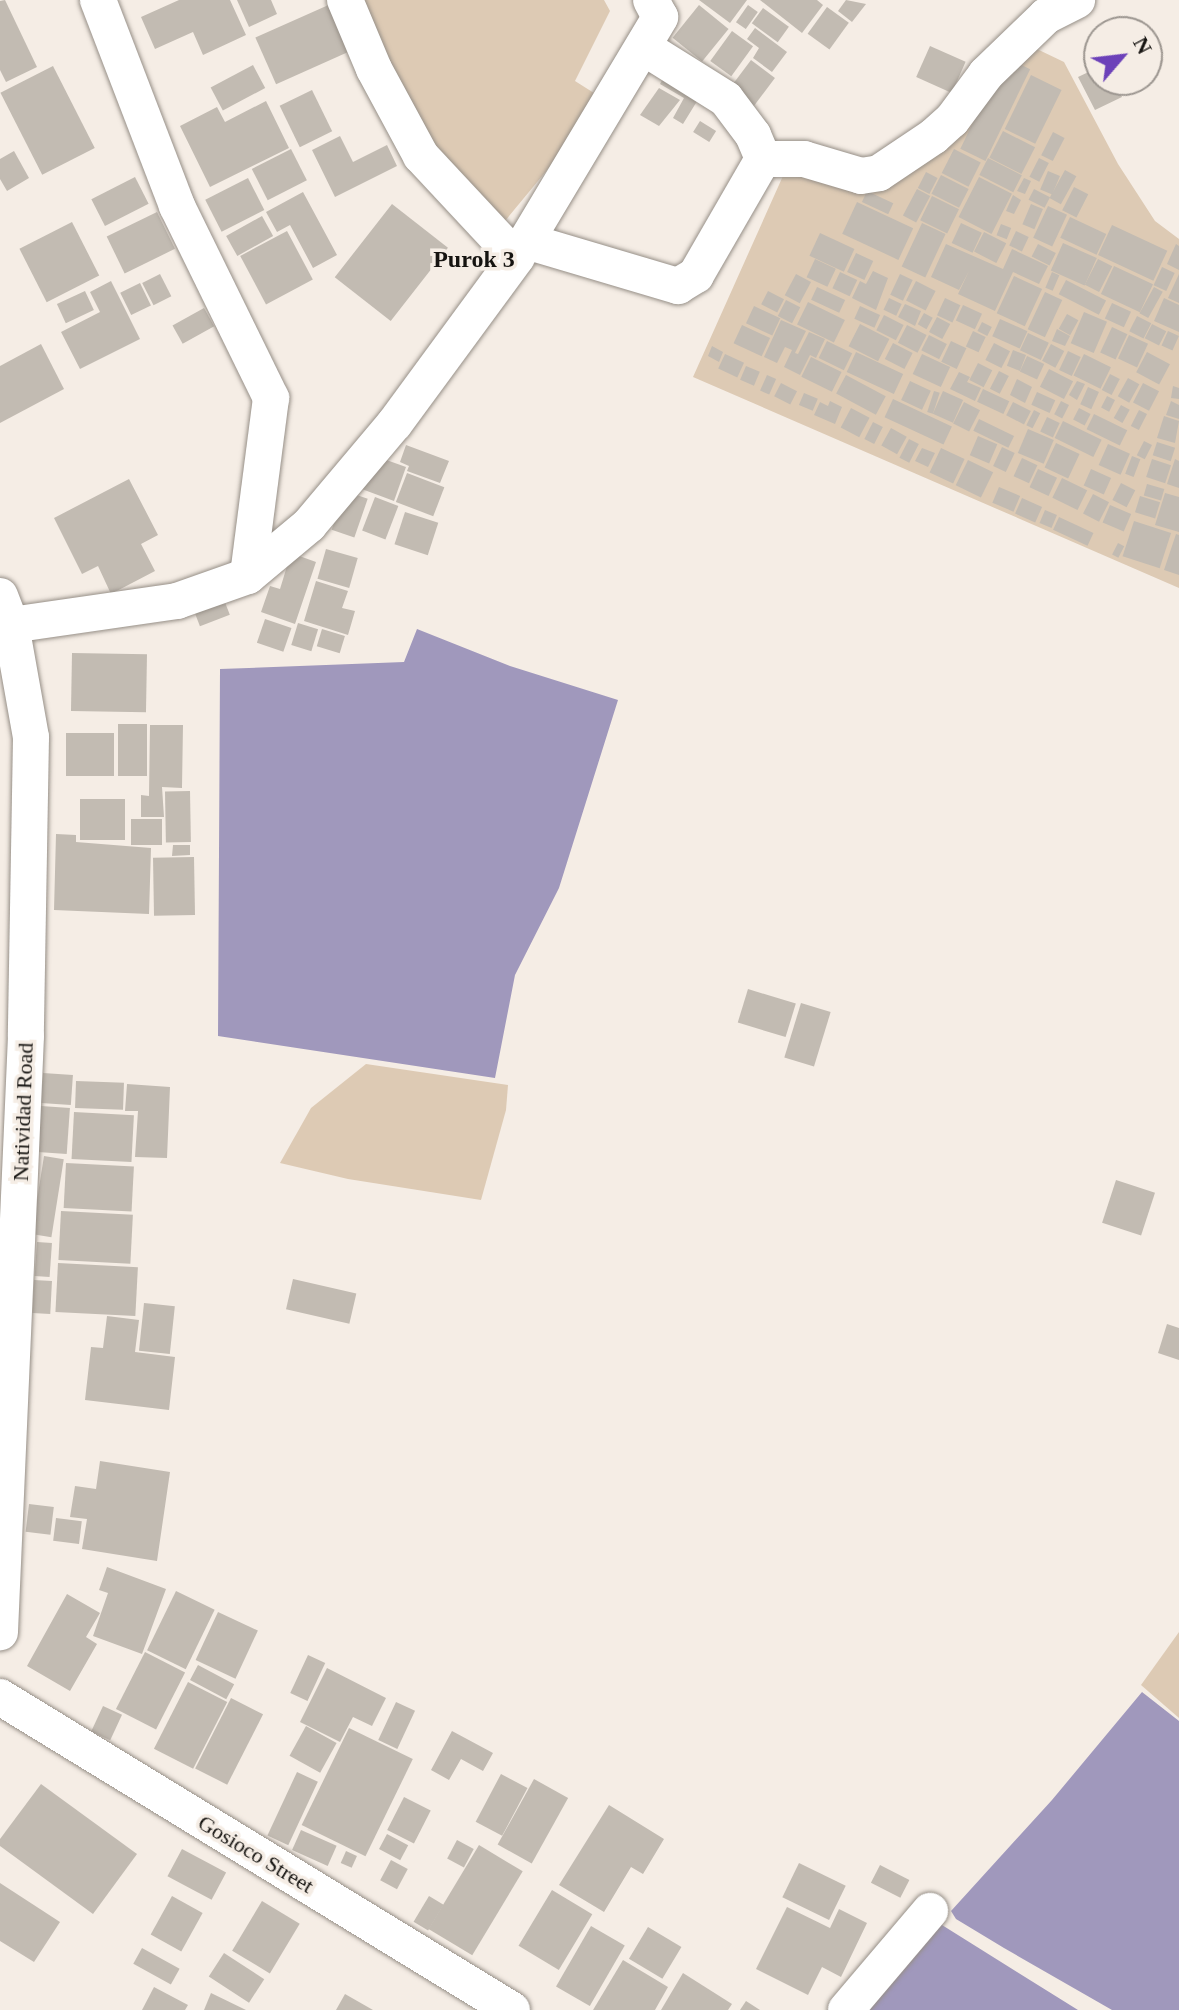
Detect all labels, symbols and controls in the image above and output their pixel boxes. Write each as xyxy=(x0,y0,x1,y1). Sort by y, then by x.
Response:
north arrow xyxy=(1083,16,1163,96)
text: N xyxy=(1128,33,1158,58)
district label: Purok 3 xyxy=(433,246,515,274)
street label: Natividad Road xyxy=(7,1042,39,1182)
street label: Gosioco Street xyxy=(193,1809,319,1899)

